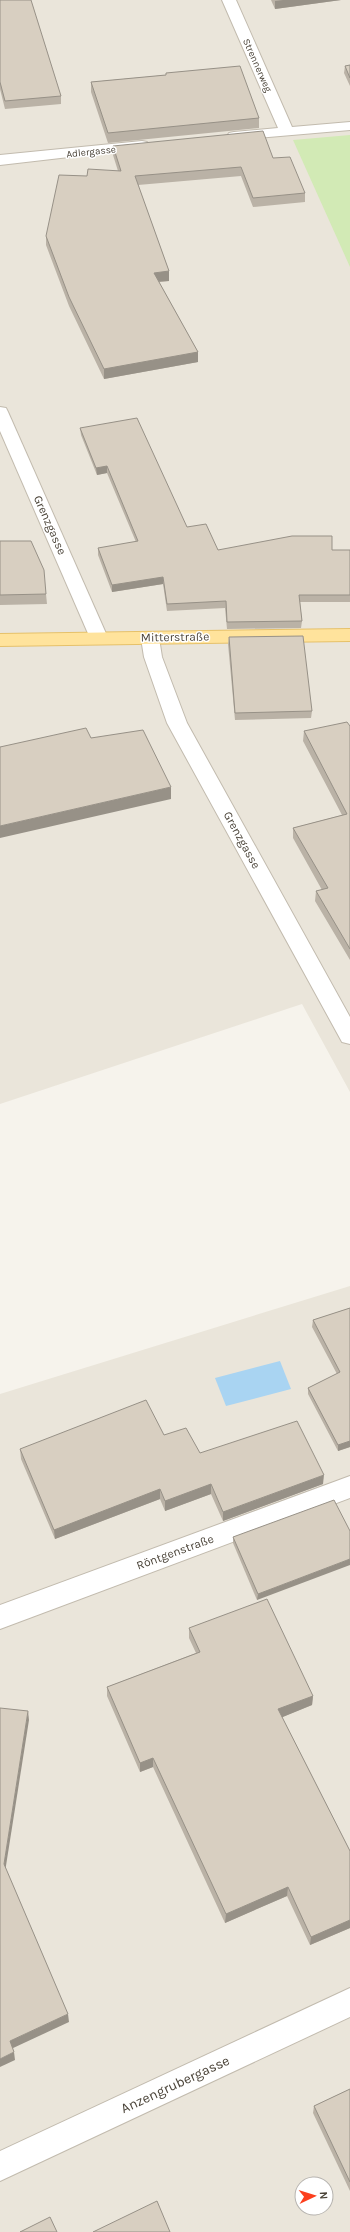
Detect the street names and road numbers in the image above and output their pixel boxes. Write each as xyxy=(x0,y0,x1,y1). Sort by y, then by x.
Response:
street label: Strennerweg xyxy=(240,37,274,94)
street label: Adlergasse xyxy=(66,143,117,161)
street label: Grenzgasse xyxy=(31,493,69,557)
street label: Mitterstraße xyxy=(141,629,209,645)
street label: Grenzgasse xyxy=(221,809,263,871)
street label: Röntgenstraße xyxy=(134,1532,216,1572)
street label: Anzengrubergasse xyxy=(118,2052,232,2117)

